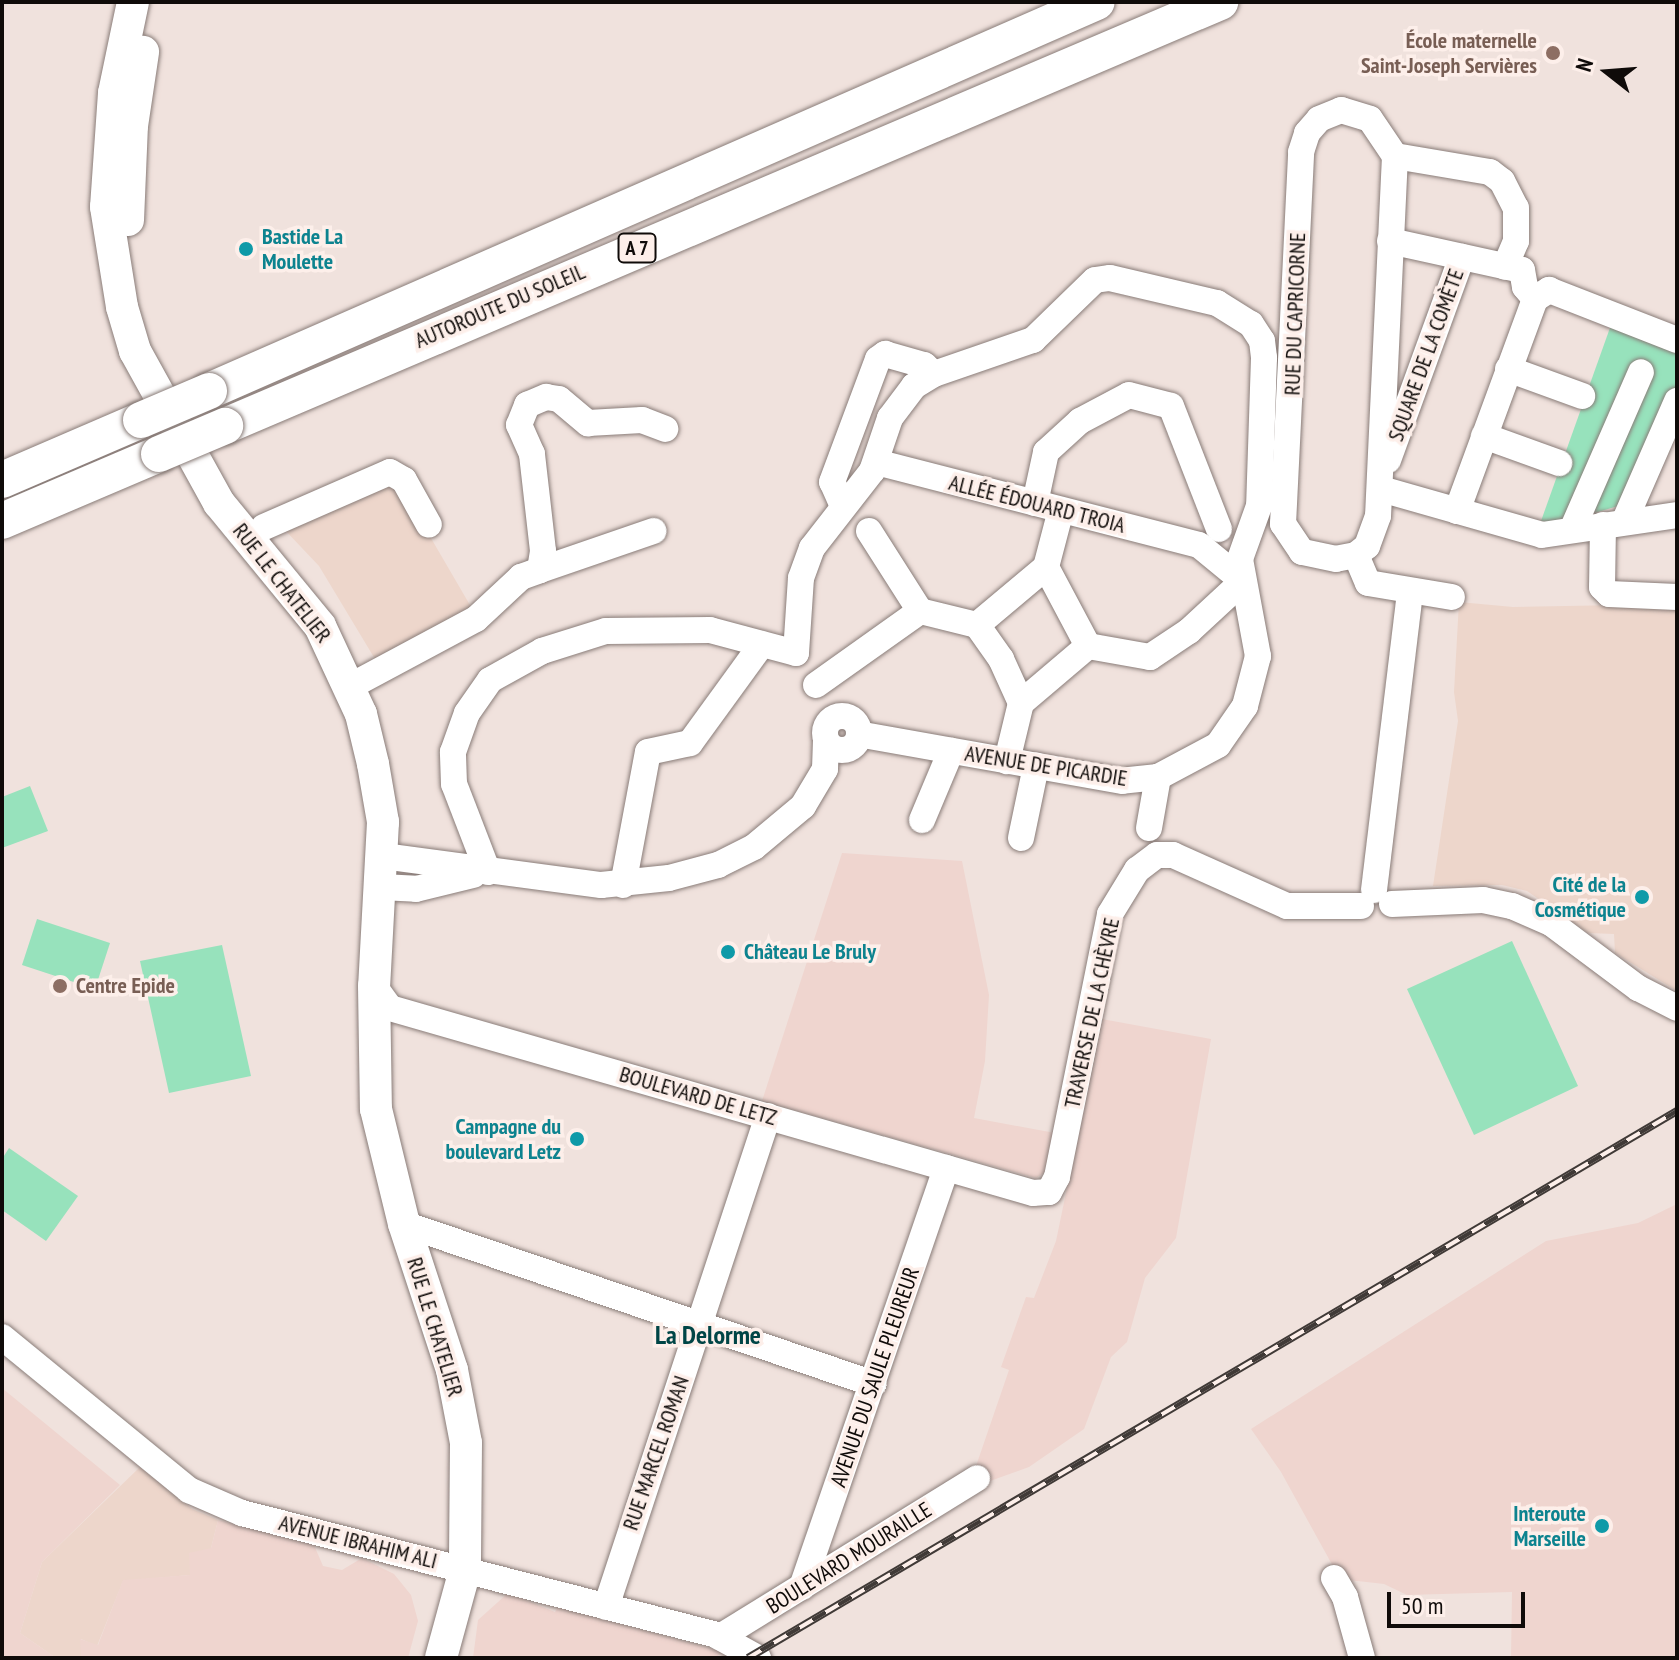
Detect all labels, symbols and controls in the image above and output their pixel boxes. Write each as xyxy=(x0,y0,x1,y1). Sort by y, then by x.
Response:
place label: École maternelle Saint-Joseph Servières xyxy=(1361,27,1537,78)
north arrow xyxy=(1567,32,1647,112)
marker: École maternelle Saint-Joseph Servières xyxy=(1544,44,1562,62)
text: N xyxy=(1569,55,1599,75)
place label: Bastide La Moulette xyxy=(262,223,343,274)
road number: A 7 xyxy=(617,232,657,264)
street label: RUE DU CAPRICORNE xyxy=(1279,232,1311,396)
marker: Bastide La Moulette xyxy=(237,240,255,258)
street label: AUTOROUTE DU SOLEIL xyxy=(411,258,589,354)
street label: SQUARE DE LA COMÈTE xyxy=(1382,265,1470,445)
street label: ALLÉE ÉDOUARD TROIA xyxy=(946,469,1128,539)
street label: RUE LE CHATELIER xyxy=(227,518,337,648)
street label: AVENUE DE PICARDIE xyxy=(963,740,1129,792)
place label: Cité de la Cosmétique xyxy=(1535,871,1626,922)
marker: Cité de la Cosmétique xyxy=(1633,888,1651,906)
street label: TRAVERSE DE LA CHÈVRE xyxy=(1059,915,1125,1111)
place label: Château Le Bruly xyxy=(744,939,876,965)
marker: Château Le Bruly xyxy=(719,943,737,961)
place label: Centre Epide xyxy=(76,973,175,999)
marker: Centre Epide xyxy=(51,977,69,995)
street label: BOULEVARD DE LETZ xyxy=(616,1061,780,1131)
place label: Campagne du boulevard Letz xyxy=(446,1113,561,1164)
marker: Campagne du boulevard Letz xyxy=(568,1130,586,1148)
street label: RUE LE CHATELIER xyxy=(401,1254,469,1400)
street label: AVENUE DU SAULE PLEUREUR xyxy=(825,1264,925,1490)
district label: La Delorme xyxy=(655,1319,761,1351)
street label: RUE MARCEL ROMAN xyxy=(617,1372,695,1534)
street label: BOULEVARD MOURAILLE xyxy=(762,1497,936,1619)
place label: Interoute Marseille xyxy=(1513,1500,1586,1552)
street label: AVENUE IBRAHIM ALI xyxy=(276,1510,440,1574)
marker: Interoute Marseille xyxy=(1593,1517,1611,1535)
scale bar xyxy=(1391,1576,1529,1626)
text: 50 m xyxy=(1401,1590,1443,1621)

